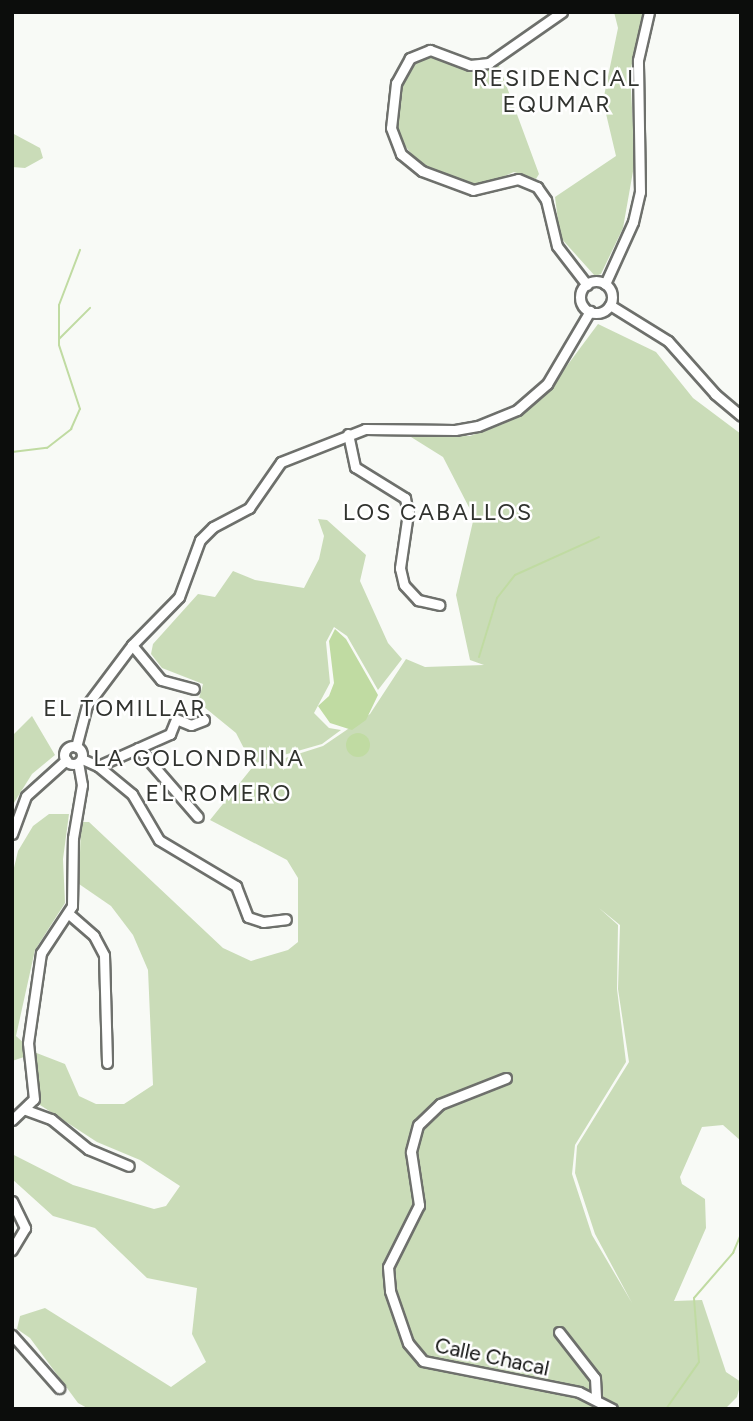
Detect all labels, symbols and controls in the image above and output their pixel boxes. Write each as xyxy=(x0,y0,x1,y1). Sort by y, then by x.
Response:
district label: RESIDENCIAL EQUMAR xyxy=(474,64,640,118)
district label: LOS CABALLOS xyxy=(344,498,532,526)
district label: EL TOMILLAR xyxy=(45,694,205,722)
district label: LA GOLONDRINA xyxy=(95,744,303,772)
district label: EL ROMERO xyxy=(147,779,291,807)
street label: Calle Chacal xyxy=(433,1333,551,1381)

